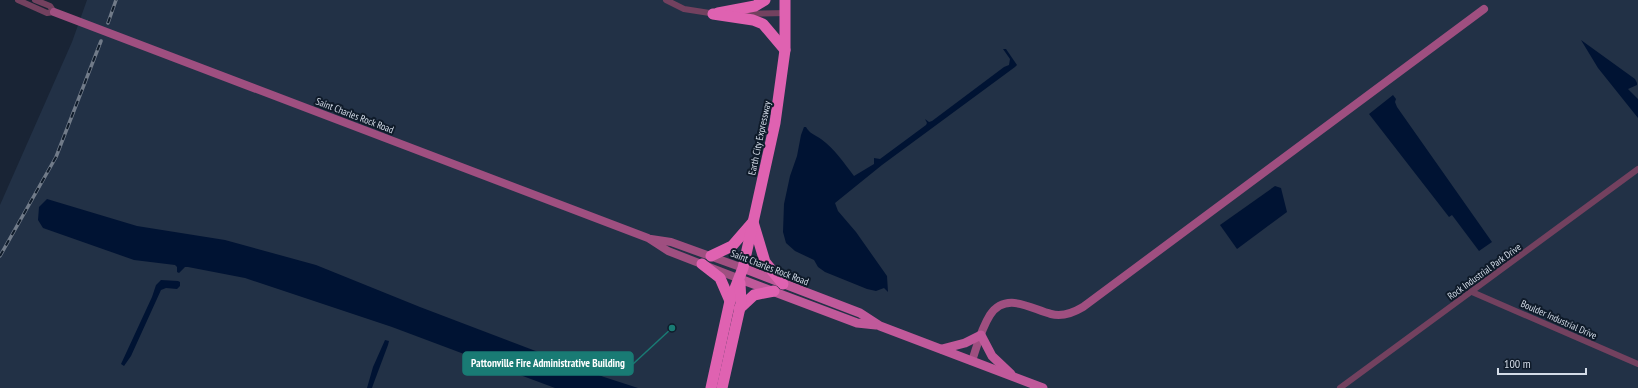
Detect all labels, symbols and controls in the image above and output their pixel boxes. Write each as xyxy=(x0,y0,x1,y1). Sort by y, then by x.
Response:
street label: Saint Charles Rock Road xyxy=(314,95,396,136)
street label: Earth City Expressway xyxy=(745,100,774,176)
street label: Rock Industrial Park Drive xyxy=(1445,240,1524,302)
street label: Saint Charles Rock Road xyxy=(729,247,811,288)
street label: Boulder Industrial Drive xyxy=(1519,297,1599,342)
scale bar xyxy=(1498,350,1586,376)
callout: Pattonville Fire Administrative Building xyxy=(463,352,633,375)
text: Pattonville Fire Administrative Building xyxy=(471,356,625,370)
text: 100 m xyxy=(1504,356,1531,371)

